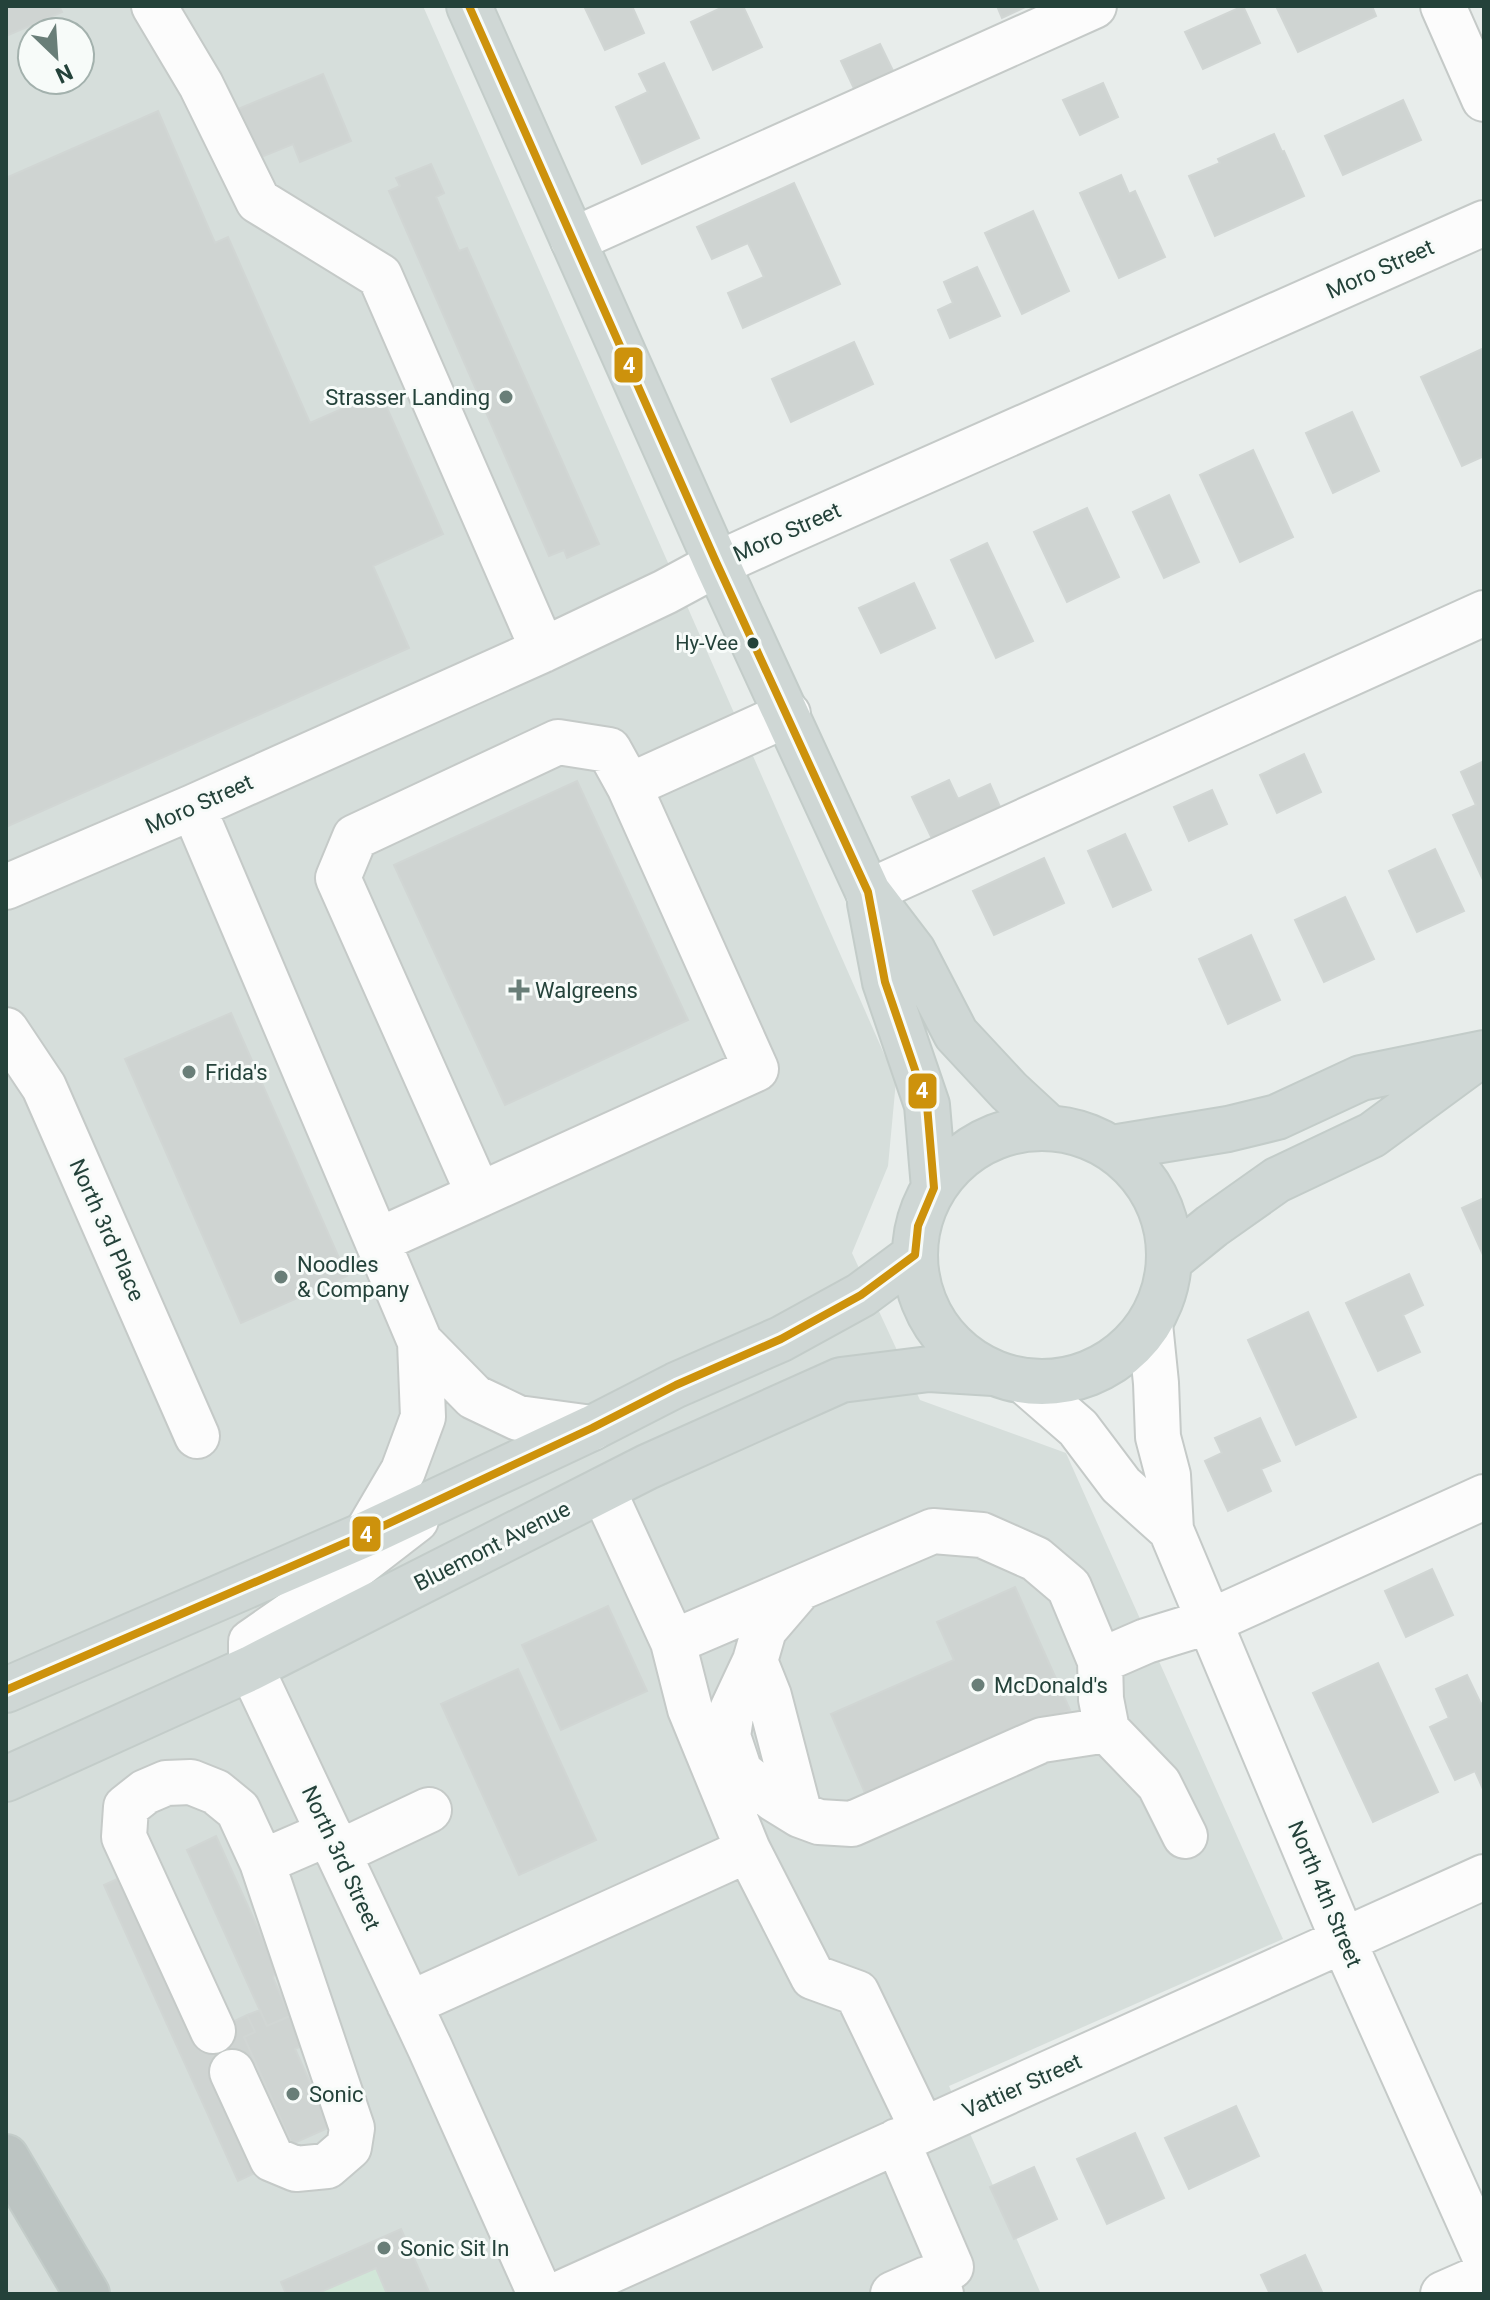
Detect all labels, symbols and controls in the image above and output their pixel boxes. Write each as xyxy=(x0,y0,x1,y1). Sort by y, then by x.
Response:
north arrow xyxy=(16,16,96,96)
text: N xyxy=(52,59,77,88)
street label: Moro Street xyxy=(1322,234,1438,304)
line badge: 4 xyxy=(613,346,644,384)
text: 4 xyxy=(623,353,636,378)
place label: Strasser Landing xyxy=(325,385,490,410)
marker: Strasser Landing xyxy=(497,388,515,406)
street label: Moro Street xyxy=(729,497,845,567)
place label: Hy-Vee xyxy=(675,631,738,655)
marker: Hy-Vee xyxy=(745,635,761,651)
street label: Moro Street xyxy=(141,769,257,839)
place label: Walgreens xyxy=(535,978,638,1003)
marker: Walgreens xyxy=(510,981,528,999)
place label: Frida's xyxy=(205,1060,268,1085)
marker: Frida's xyxy=(180,1063,198,1081)
line badge: 4 xyxy=(907,1072,938,1110)
text: 4 xyxy=(916,1078,929,1103)
street label: North 3rd Place xyxy=(64,1155,150,1305)
place label: Noodles & Company xyxy=(297,1252,410,1302)
marker: Noodles & Company xyxy=(272,1268,290,1286)
street label: Bluemont Avenue xyxy=(410,1496,574,1596)
line badge: 4 xyxy=(351,1515,382,1553)
text: 4 xyxy=(360,1522,373,1547)
place label: McDonald's xyxy=(994,1673,1108,1698)
marker: McDonald's xyxy=(969,1676,987,1694)
street label: North 3rd Street xyxy=(297,1782,385,1934)
street label: North 4th Street xyxy=(1283,1817,1367,1971)
street label: Vattier Street xyxy=(959,2049,1085,2123)
place label: Sonic xyxy=(309,2082,364,2107)
marker: Sonic xyxy=(284,2085,302,2103)
place label: Sonic Sit In xyxy=(400,2236,509,2261)
marker: Sonic Sit In xyxy=(375,2239,393,2257)

